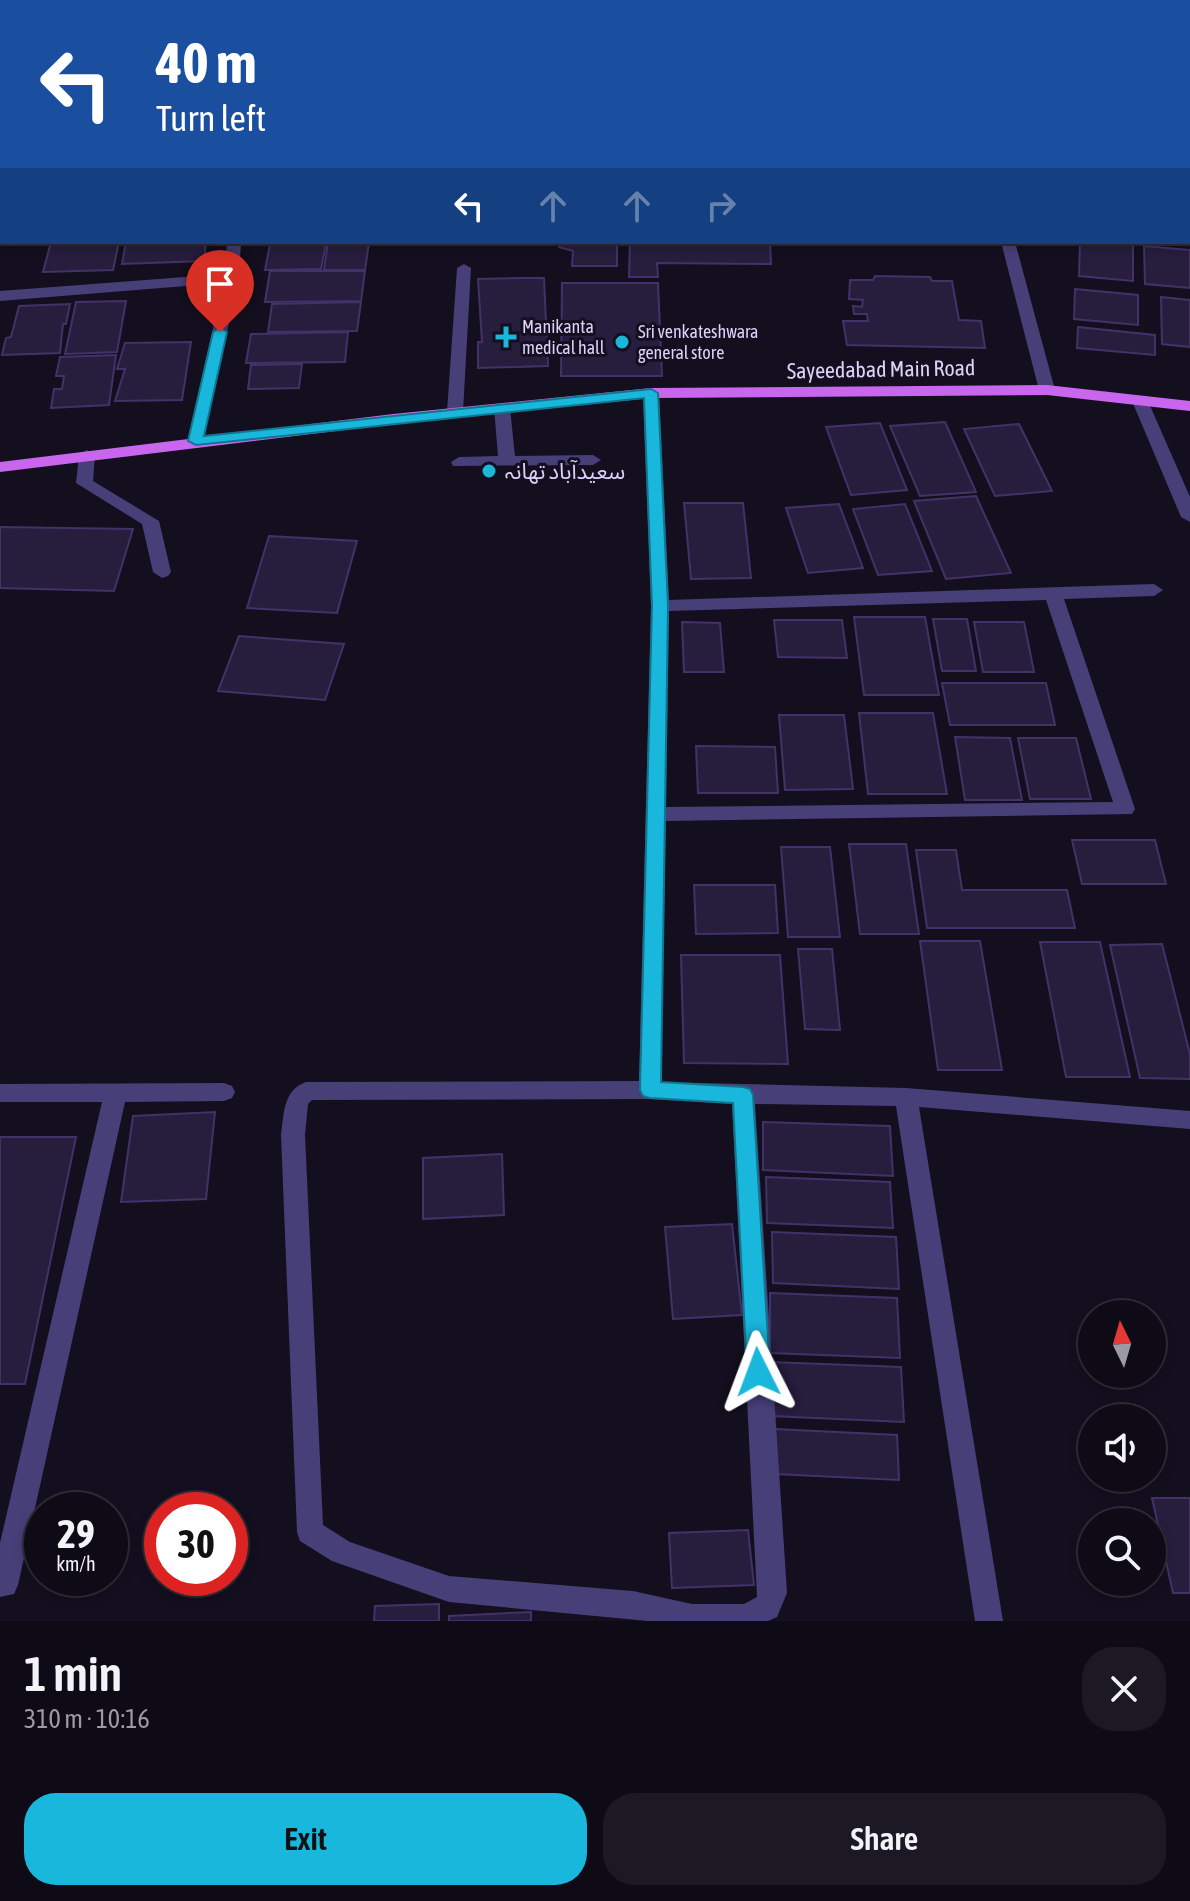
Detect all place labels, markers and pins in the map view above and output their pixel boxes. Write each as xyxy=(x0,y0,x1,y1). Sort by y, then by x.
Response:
pin xyxy=(186,250,254,332)
place label: Manikanta medical hall xyxy=(522,316,605,358)
place label: Sri venkateshwara general store xyxy=(638,321,758,363)
marker: Manikanta medical hall xyxy=(497,328,515,346)
marker: Sri venkateshwara general store xyxy=(613,333,631,351)
place label: سعیدآباد تھانہ xyxy=(505,458,625,484)
marker: سعیدآباد تھانہ xyxy=(480,462,498,480)

